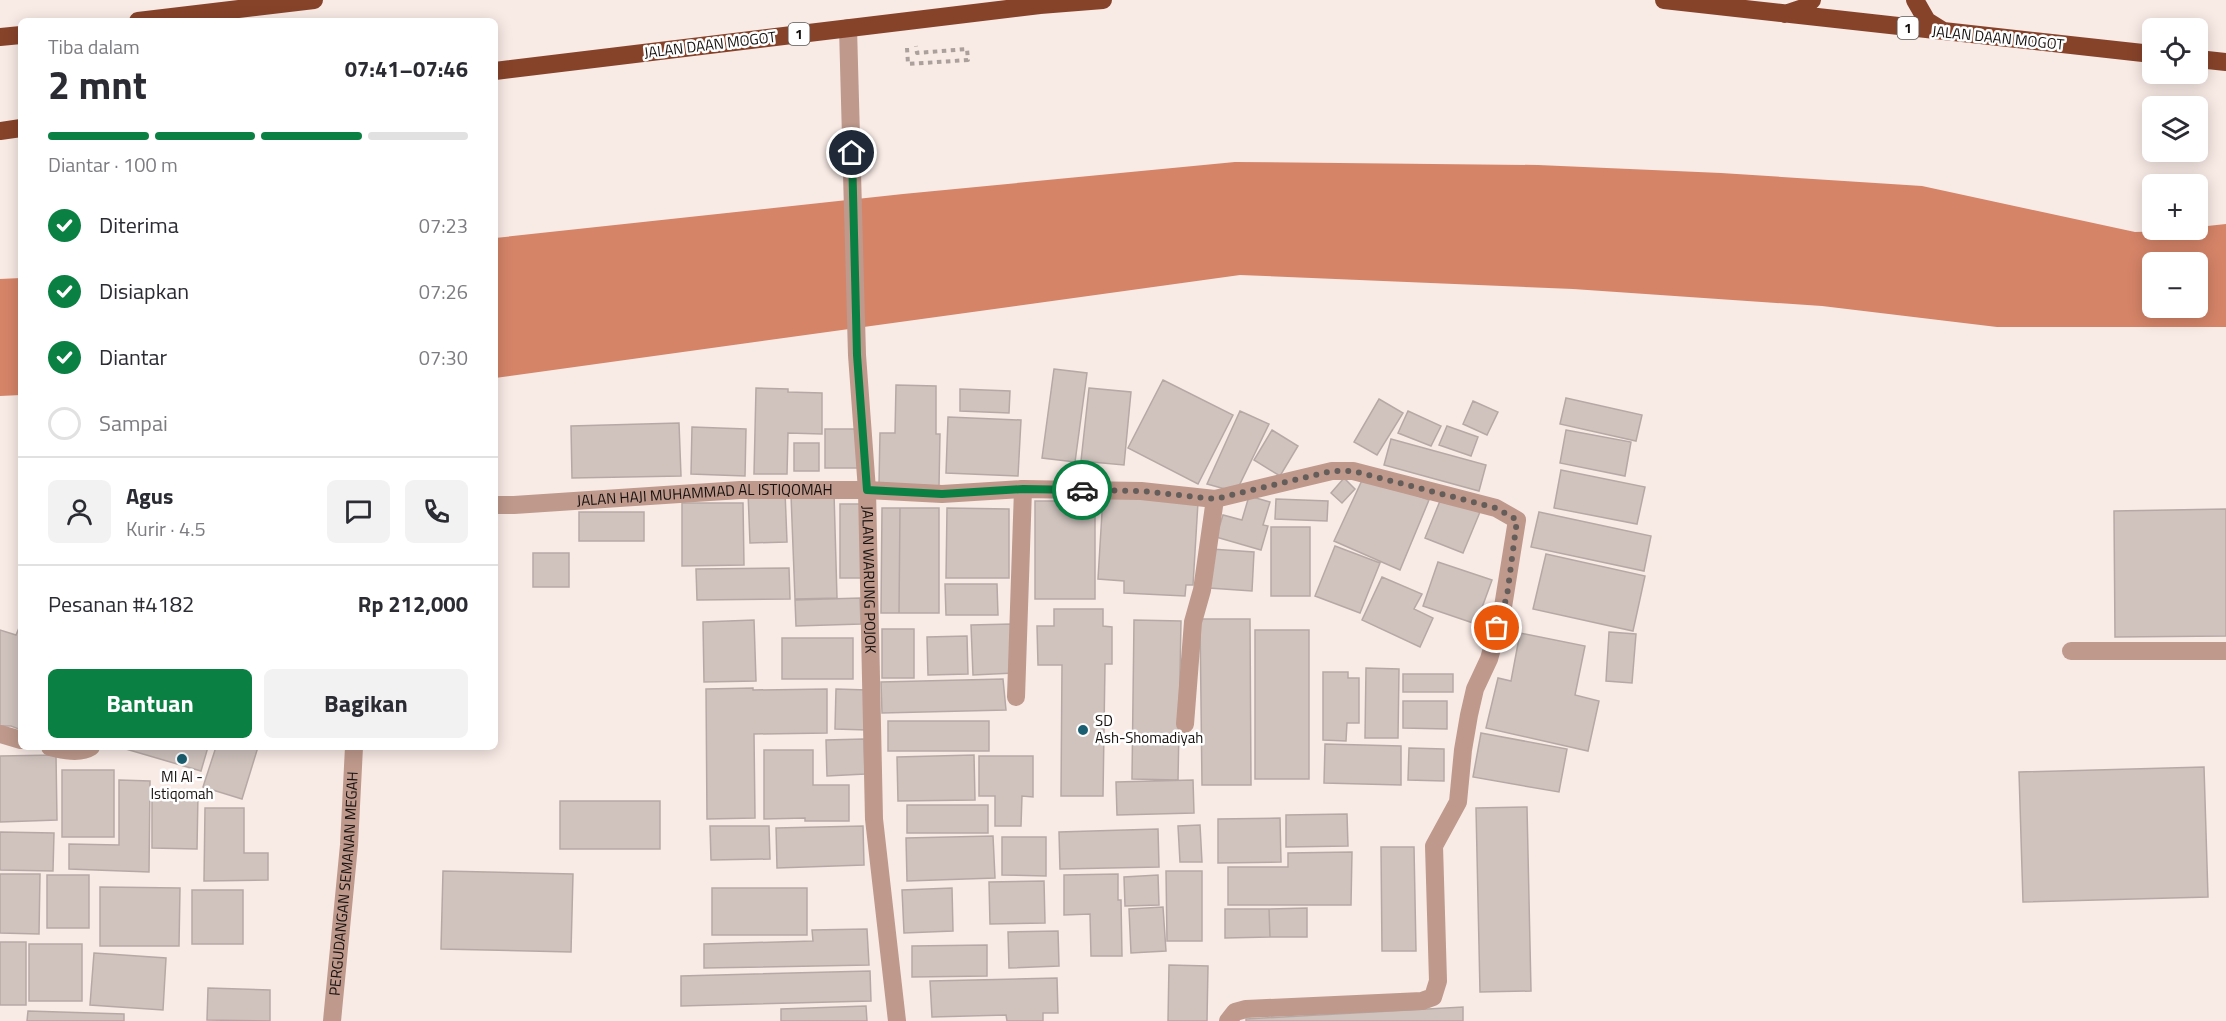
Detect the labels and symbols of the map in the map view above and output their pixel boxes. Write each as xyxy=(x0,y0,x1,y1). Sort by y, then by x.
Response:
road number: 1 xyxy=(1898,17,1918,39)
street label: JALAN DAAN MOGOT xyxy=(1931,19,2065,56)
road number: 1 xyxy=(788,23,810,45)
street label: JALAN DAAN MOGOT xyxy=(643,25,777,64)
pin xyxy=(826,127,877,178)
courier xyxy=(1052,460,1112,520)
street label: JALAN HAJI MUHAMMAD AL ISTIQOMAH xyxy=(576,478,833,512)
street label: JALAN WARUNG POJOK xyxy=(856,505,882,654)
pin xyxy=(1471,602,1522,653)
place label: SD Ash-Shomadiyah xyxy=(1095,709,1203,749)
marker: SD Ash-Shomadiyah xyxy=(1076,723,1090,737)
marker: MI Al - Istiqomah xyxy=(175,752,189,766)
place label: MI Al - Istiqomah xyxy=(150,765,214,805)
street label: PERGUDANGAN SEMANAN MEGAH xyxy=(322,771,364,997)

